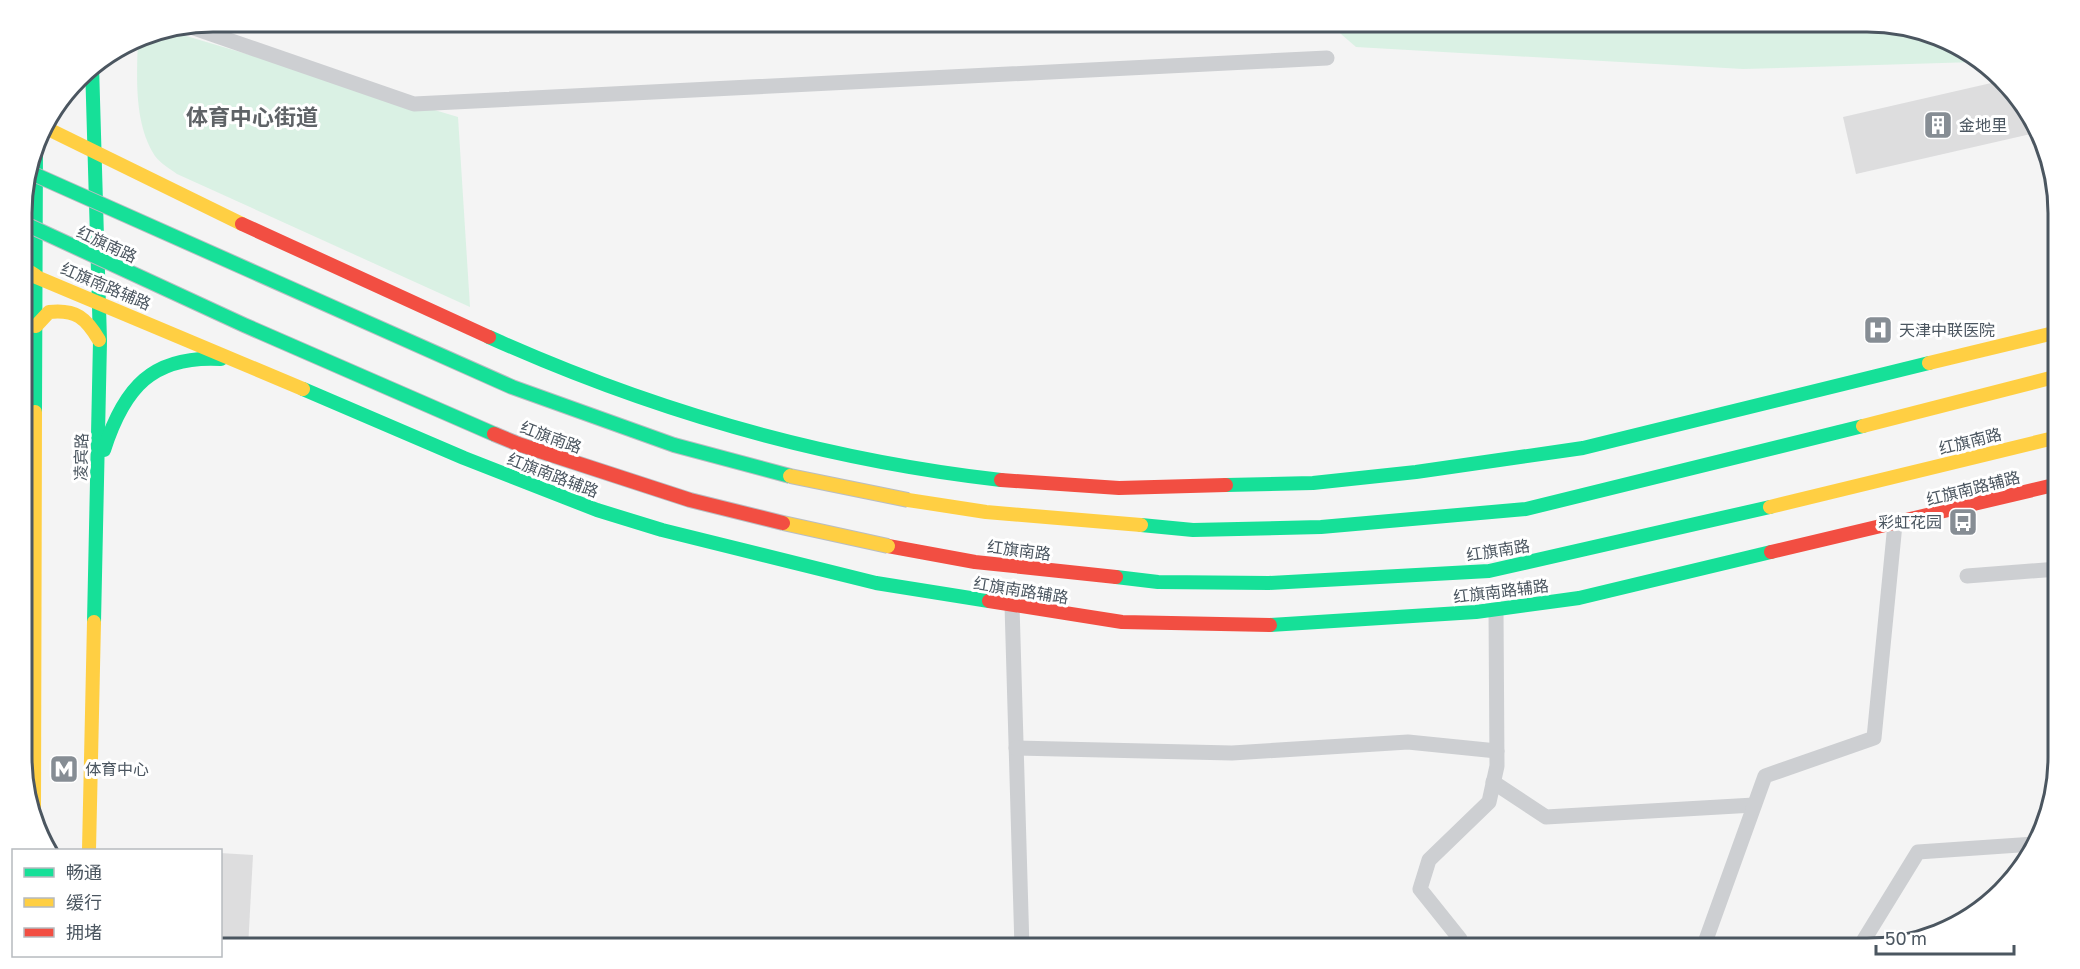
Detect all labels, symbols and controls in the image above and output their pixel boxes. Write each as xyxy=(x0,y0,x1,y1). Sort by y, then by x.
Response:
district label: 体育中心街道 xyxy=(186,103,318,130)
building icon: 金地里 xyxy=(1922,109,1954,141)
place label: 金地里 xyxy=(1959,115,2007,135)
street label: 红旗南路 xyxy=(74,221,140,267)
street label: 红旗南路辅路 xyxy=(58,258,154,314)
hospital icon: 天津中联医院 xyxy=(1862,314,1894,346)
place label: 天津中联医院 xyxy=(1899,320,1995,340)
street label: 红旗南路 xyxy=(518,417,584,457)
street label: 红旗南路 xyxy=(1937,424,2003,458)
street label: 凌宾路 xyxy=(71,433,91,481)
street label: 红旗南路辅路 xyxy=(505,448,601,502)
street label: 红旗南路辅路 xyxy=(1924,467,2022,509)
bus stop icon: 彩虹花园 xyxy=(1947,506,1979,538)
place label: 彩虹花园 xyxy=(1878,512,1942,532)
street label: 红旗南路 xyxy=(1465,535,1531,565)
street label: 红旗南路 xyxy=(986,536,1052,564)
street label: 红旗南路辅路 xyxy=(972,573,1070,607)
street label: 红旗南路辅路 xyxy=(1452,575,1550,607)
metro station icon: 体育中心 xyxy=(48,753,80,785)
place label: 体育中心 xyxy=(85,759,149,779)
legend xyxy=(12,849,222,957)
text: 畅通 xyxy=(66,861,102,883)
text: 缓行 xyxy=(66,891,102,913)
scale bar xyxy=(1876,918,2014,956)
text: 拥堵 xyxy=(66,921,102,943)
text: 50 m xyxy=(1885,927,1927,949)

